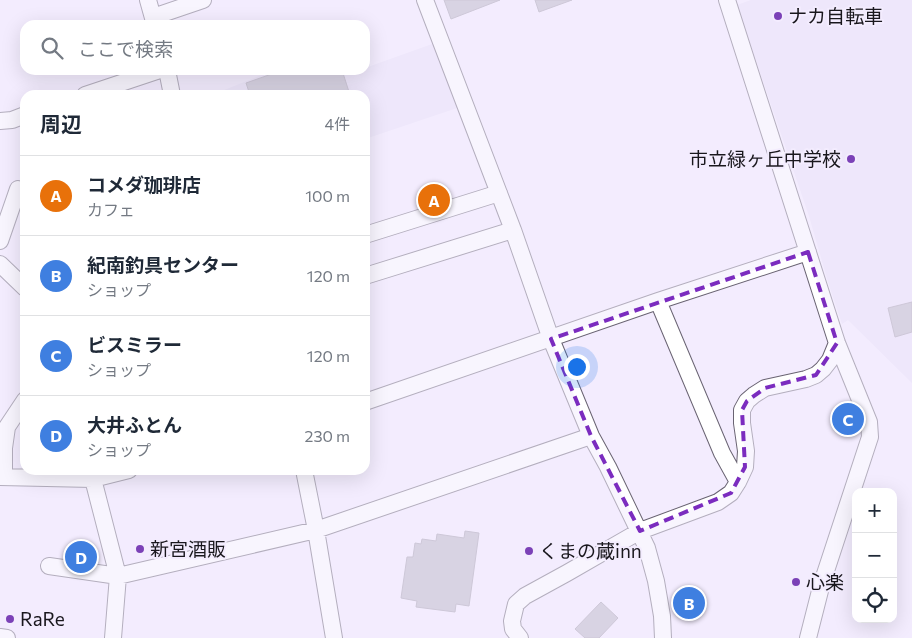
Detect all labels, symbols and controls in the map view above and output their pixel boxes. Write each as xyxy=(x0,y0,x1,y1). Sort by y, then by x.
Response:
place label: ナカ自転車 xyxy=(788,4,883,27)
marker: ナカ自転車 xyxy=(772,10,784,22)
search box xyxy=(20,20,370,75)
icon: search xyxy=(38,34,66,62)
text: ここで検索 xyxy=(78,37,173,60)
text: 周辺 xyxy=(40,111,82,136)
text: 4件 xyxy=(324,114,350,133)
place label: 市立緑ヶ丘中学校 xyxy=(689,147,841,170)
marker: 市立緑ヶ丘中学校 xyxy=(845,153,857,165)
text: コメダ珈琲店 xyxy=(87,173,201,196)
pin: A xyxy=(418,181,450,219)
text: A xyxy=(50,186,62,205)
text: 100 m xyxy=(305,186,350,205)
text: カフェ xyxy=(87,200,135,219)
text: 紀南釣具センター xyxy=(87,253,239,276)
text: B xyxy=(51,266,61,285)
text: 120 m xyxy=(307,266,350,285)
text: ショップ xyxy=(87,280,151,299)
text: ビスミラー xyxy=(87,333,182,356)
text: C xyxy=(51,346,61,365)
text: 120 m xyxy=(307,346,350,365)
your location xyxy=(564,354,590,380)
text: ショップ xyxy=(87,360,151,379)
pin: C xyxy=(832,400,864,438)
text: 大井ふとん xyxy=(87,413,182,436)
text: D xyxy=(50,426,62,445)
text: 230 m xyxy=(305,426,350,445)
text: ショップ xyxy=(87,440,151,459)
map controls xyxy=(852,488,897,623)
button: + xyxy=(852,488,897,533)
button: − xyxy=(852,533,897,578)
place label: 新宮酒販 xyxy=(150,537,226,560)
pin: D xyxy=(65,538,97,576)
place label: くまの蔵inn xyxy=(539,539,642,562)
marker: 新宮酒販 xyxy=(134,543,146,555)
marker: くまの蔵inn xyxy=(523,545,535,557)
place label: 心楽 xyxy=(806,570,844,593)
marker: 心楽 xyxy=(790,576,802,588)
button: locate xyxy=(852,578,897,623)
pin: B xyxy=(673,584,705,622)
place label: RaRe xyxy=(20,607,65,630)
marker: RaRe xyxy=(4,613,16,625)

